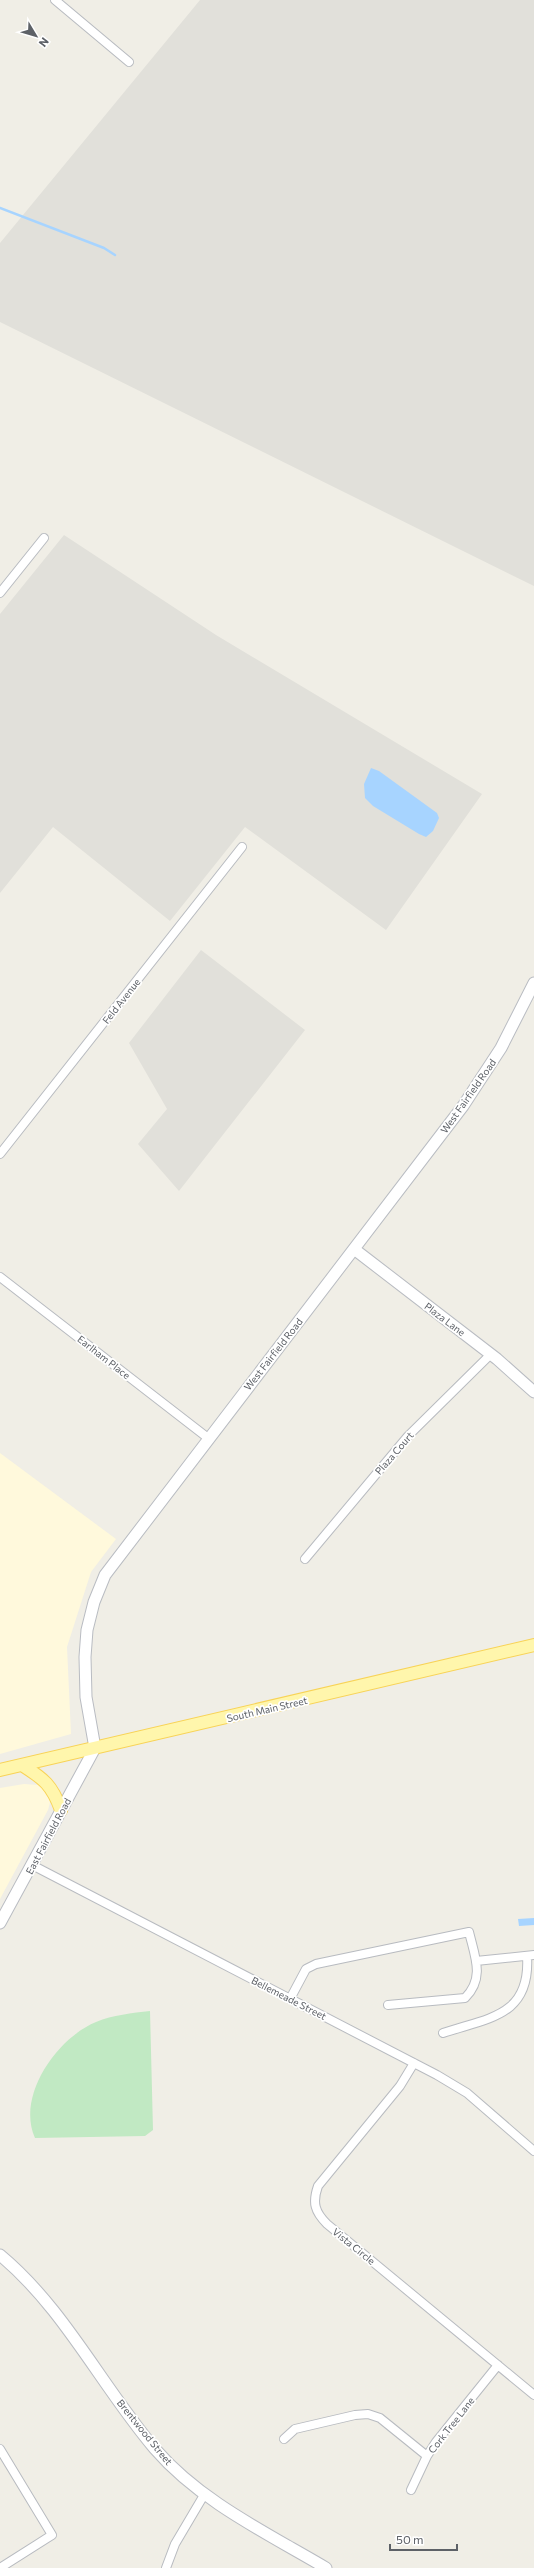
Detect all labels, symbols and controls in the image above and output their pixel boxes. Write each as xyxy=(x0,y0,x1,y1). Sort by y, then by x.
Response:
north arrow xyxy=(16,16,56,56)
text: N xyxy=(37,35,52,50)
street label: Feld Avenue xyxy=(100,976,142,1026)
street label: West Fairfield Road xyxy=(438,1056,498,1135)
street label: Plaza Lane xyxy=(422,1300,468,1338)
street label: West Fairfield Road xyxy=(241,1315,305,1392)
street label: Earlham Place xyxy=(75,1333,133,1381)
street label: Plaza Court xyxy=(372,1429,416,1477)
street label: South Main Street xyxy=(226,1694,308,1724)
street label: East Fairfield Road xyxy=(23,1796,73,1876)
street label: Bellemeade Street xyxy=(250,1974,328,2022)
street label: Vista Circle xyxy=(330,2225,378,2267)
street label: Cork Tree Lane xyxy=(425,2395,477,2455)
street label: Brentwood Street xyxy=(115,2397,175,2467)
scale bar xyxy=(390,2526,457,2552)
text: 50 m xyxy=(396,2532,424,2546)

